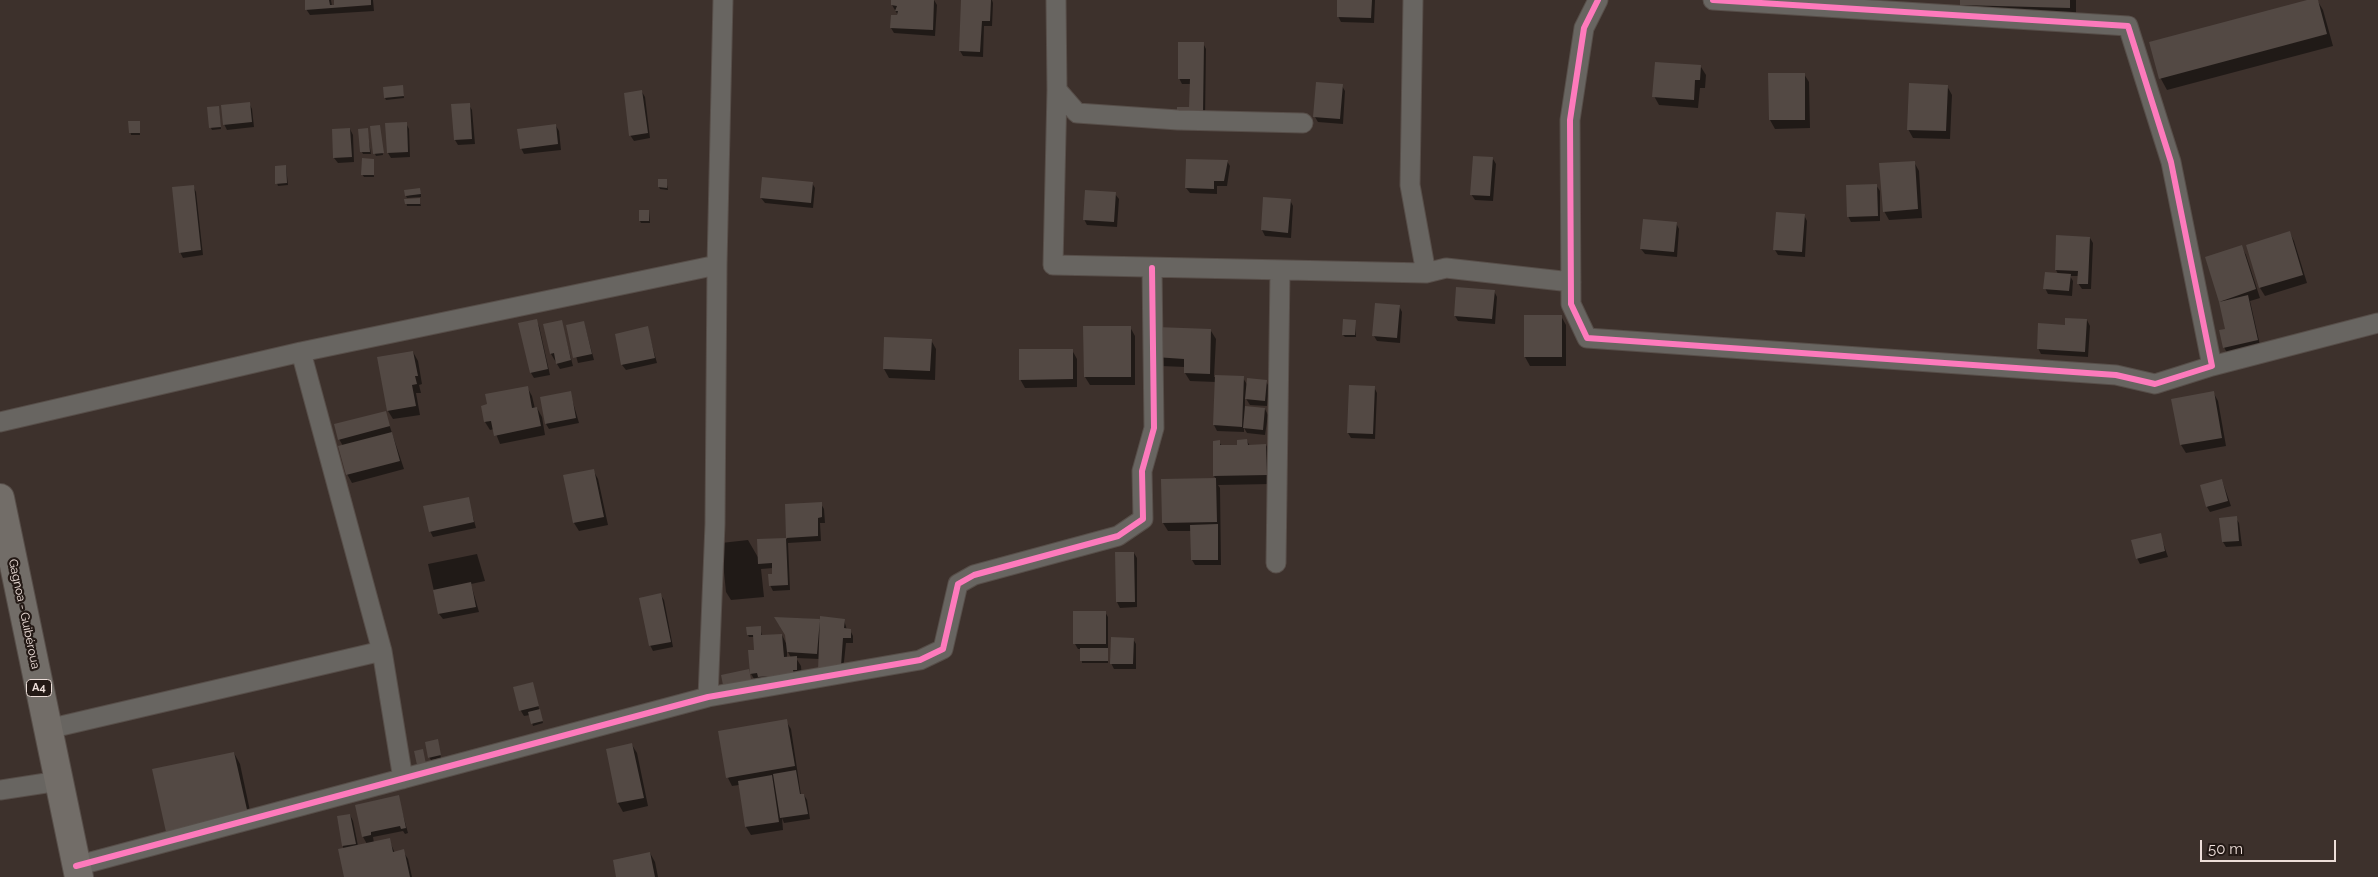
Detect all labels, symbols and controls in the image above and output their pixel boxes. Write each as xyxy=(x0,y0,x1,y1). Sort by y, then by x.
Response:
street label: Gagnoa - Guibéroua xyxy=(5,558,43,670)
road number: A4 xyxy=(26,680,52,696)
scale bar xyxy=(2203,830,2339,862)
text: 50 m xyxy=(2208,840,2243,858)

